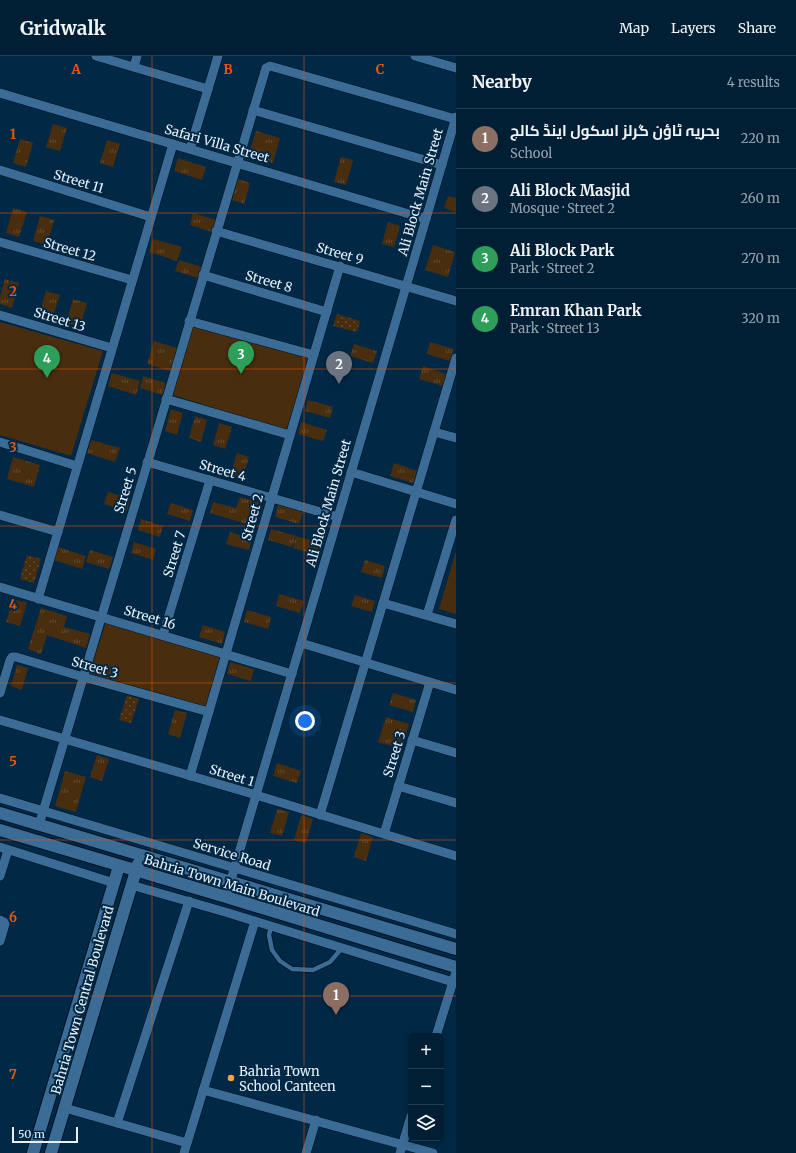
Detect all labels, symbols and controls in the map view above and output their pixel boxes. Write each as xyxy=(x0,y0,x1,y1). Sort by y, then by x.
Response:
text: Gridwalk xyxy=(20,16,106,40)
text: Map xyxy=(619,19,649,37)
text: Layers xyxy=(671,19,716,37)
text: Share xyxy=(738,19,776,37)
text: A xyxy=(70,61,81,78)
text: B xyxy=(223,61,233,78)
text: C xyxy=(376,61,385,78)
text: Nearby xyxy=(472,71,532,93)
text: 4 results xyxy=(727,74,780,91)
street label: Safari Villa Street xyxy=(163,120,271,167)
text: بحریہ ٹاؤن گرلز اسکول اینڈ کالج xyxy=(510,121,720,140)
text: 1 xyxy=(10,126,16,143)
street label: Ali Block Main Street xyxy=(394,126,447,259)
text: 1 xyxy=(482,130,488,147)
text: 220 m xyxy=(741,130,780,147)
text: School xyxy=(510,145,552,162)
street label: Street 11 xyxy=(52,166,106,197)
text: Ali Block Masjid xyxy=(510,181,630,200)
text: 2 xyxy=(481,190,489,207)
text: 260 m xyxy=(740,190,780,207)
text: Mosque · Street 2 xyxy=(510,200,615,217)
street label: Street 12 xyxy=(42,234,98,265)
street label: Street 9 xyxy=(314,239,365,268)
text: Ali Block Park xyxy=(510,241,614,260)
text: 3 xyxy=(481,250,489,267)
text: 270 m xyxy=(741,250,780,267)
text: Park · Street 2 xyxy=(510,260,595,277)
street label: Street 8 xyxy=(243,267,295,296)
text: 2 xyxy=(9,283,17,300)
text: Emran Khan Park xyxy=(510,301,641,320)
street label: Street 13 xyxy=(32,304,88,335)
text: 4 xyxy=(481,310,489,327)
text: 320 m xyxy=(741,310,780,327)
text: Park · Street 13 xyxy=(510,320,600,337)
pin: 3 xyxy=(228,341,254,374)
pin: 4 xyxy=(34,345,60,378)
pin: 2 xyxy=(326,351,352,384)
street label: Ali Block Main Street xyxy=(302,437,355,570)
text: 3 xyxy=(9,439,17,456)
street label: Street 4 xyxy=(197,456,248,485)
street label: Street 5 xyxy=(110,465,141,516)
street label: Street 2 xyxy=(238,491,267,543)
street label: Street 7 xyxy=(159,528,190,579)
text: 4 xyxy=(9,596,18,613)
street label: Street 16 xyxy=(122,602,178,633)
street label: Street 3 xyxy=(70,653,120,682)
your location xyxy=(295,711,315,731)
street label: Street 3 xyxy=(379,729,410,779)
text: 5 xyxy=(9,753,17,770)
street label: Street 1 xyxy=(207,761,257,790)
street label: Service Road xyxy=(191,835,273,874)
street label: Bahria Town Main Boulevard xyxy=(142,851,322,920)
street label: Bahria Town Central Boulevard xyxy=(47,904,118,1096)
text: 6 xyxy=(9,909,17,926)
pin: 1 xyxy=(323,982,349,1015)
map controls xyxy=(408,1033,444,1141)
button: + xyxy=(408,1033,444,1069)
place label: Bahria Town School Canteen xyxy=(239,1063,336,1095)
text: 7 xyxy=(9,1066,17,1083)
button: − xyxy=(408,1069,444,1105)
marker: Bahria Town School Canteen xyxy=(226,1073,236,1083)
button: layers xyxy=(408,1105,444,1141)
scale bar xyxy=(12,1125,78,1144)
text: 50 m xyxy=(18,1127,45,1141)

